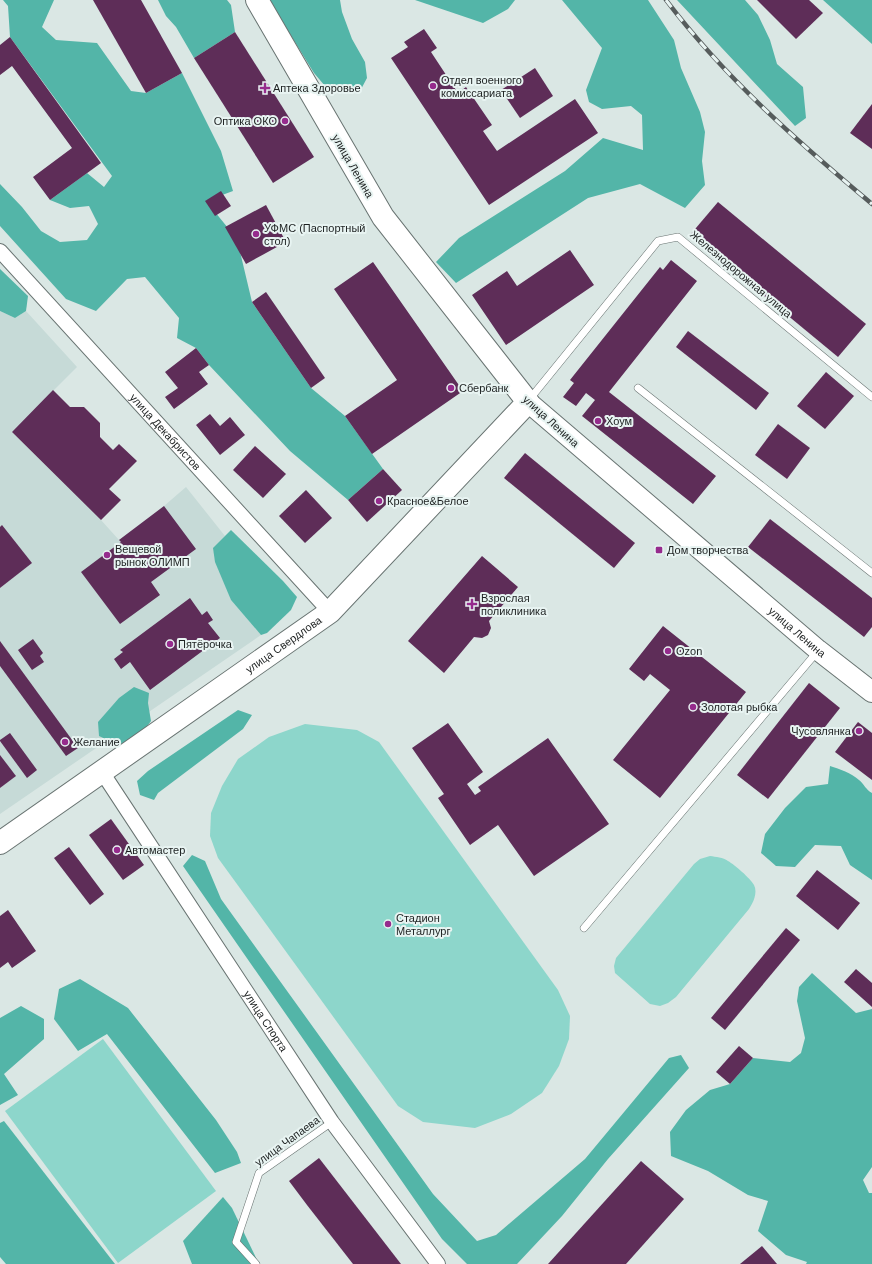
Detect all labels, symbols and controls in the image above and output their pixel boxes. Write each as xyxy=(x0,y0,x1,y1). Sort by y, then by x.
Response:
place label: Отдел военного комиссариата xyxy=(441,74,522,99)
marker: Отдел военного комиссариата xyxy=(428,81,438,91)
place label: Аптека Здоровье xyxy=(273,82,361,94)
marker: Аптека Здоровье xyxy=(260,83,270,93)
place label: Оптика ОКО xyxy=(214,115,277,127)
marker: Оптика ОКО xyxy=(280,116,290,126)
street label: улица Ленина xyxy=(330,132,376,201)
place label: УФМС (Паспортный стол) xyxy=(264,222,365,247)
street label: Железнодорожная улица xyxy=(688,228,795,320)
marker: УФМС (Паспортный стол) xyxy=(251,229,261,239)
place label: Сбербанк xyxy=(459,382,509,394)
marker: Сбербанк xyxy=(446,383,456,393)
street label: улица Декабристов xyxy=(127,391,203,473)
street label: улица Ленина xyxy=(521,393,582,450)
place label: Хоум xyxy=(606,415,632,427)
marker: Хоум xyxy=(593,416,603,426)
place label: Красное&Белое xyxy=(387,495,469,507)
marker: Красное&Белое xyxy=(374,496,384,506)
place label: Вещевой рынок ОЛИМП xyxy=(115,543,190,568)
place label: Дом творчества xyxy=(667,544,749,556)
marker: Дом творчества xyxy=(654,545,664,555)
marker: Вещевой рынок ОЛИМП xyxy=(102,550,112,560)
place label: Взрослая поликлиника xyxy=(481,592,547,617)
marker: Взрослая поликлиника xyxy=(466,598,478,610)
street label: улица Ленина xyxy=(766,604,829,660)
street label: улица Свердлова xyxy=(243,613,324,675)
place label: Пятёрочка xyxy=(178,638,233,650)
marker: Пятёрочка xyxy=(165,639,175,649)
place label: Ozon xyxy=(676,645,702,657)
marker: Ozon xyxy=(663,646,673,656)
place label: Золотая рыбка xyxy=(701,701,778,713)
marker: Золотая рыбка xyxy=(688,702,698,712)
place label: Чусовлянка xyxy=(791,725,852,737)
marker: Чусовлянка xyxy=(854,726,864,736)
place label: Желание xyxy=(73,736,120,748)
marker: Желание xyxy=(60,737,70,747)
place label: Автомастер xyxy=(125,844,185,856)
marker: Автомастер xyxy=(112,845,122,855)
place label: Стадион Металлург xyxy=(396,912,450,937)
marker: Стадион Металлург xyxy=(383,919,393,929)
street label: улица Спорта xyxy=(241,988,290,1054)
street label: улица Чапаева xyxy=(252,1113,322,1168)

